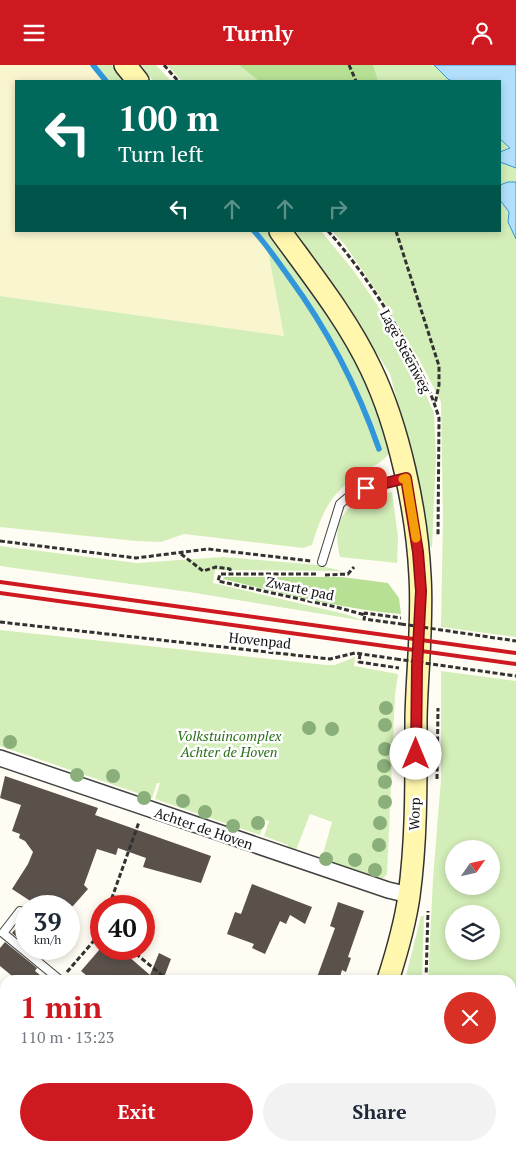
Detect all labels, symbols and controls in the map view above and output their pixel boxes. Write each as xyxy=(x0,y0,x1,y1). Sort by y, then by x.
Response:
text: Turnly xyxy=(223,18,293,47)
icon: menu xyxy=(20,19,48,47)
icon: person xyxy=(468,19,496,47)
text: 100 m xyxy=(118,95,219,141)
icon: left xyxy=(35,100,100,165)
text: Turn left xyxy=(118,139,204,168)
icon: left xyxy=(165,195,193,223)
icon: ahead xyxy=(218,195,246,223)
icon: ahead xyxy=(271,195,299,223)
icon: right xyxy=(324,195,352,223)
street label: Lage Steenweg xyxy=(376,306,436,397)
pin xyxy=(345,467,387,509)
icon: arrive xyxy=(352,474,380,502)
street label: Zwarte pad xyxy=(264,572,336,605)
street label: Hovenpad xyxy=(228,627,292,653)
park label: Volkstuincomplex Achter de Hoven xyxy=(177,726,282,761)
position arrow xyxy=(389,727,441,779)
street label: Worp xyxy=(404,797,424,831)
street label: Achter de Hoven xyxy=(152,802,256,854)
north arrow xyxy=(445,840,500,895)
map controls xyxy=(445,840,500,960)
speed limit sign: 40 xyxy=(90,895,155,960)
text: 39 xyxy=(33,905,62,938)
button: layers xyxy=(445,905,500,960)
text: km/h xyxy=(34,932,61,947)
text: 1 min xyxy=(20,987,102,1027)
button: close xyxy=(444,992,496,1044)
text: 110 m · 13:23 xyxy=(20,1026,114,1048)
button: Exit xyxy=(20,1083,253,1141)
button: Share xyxy=(263,1083,496,1141)

